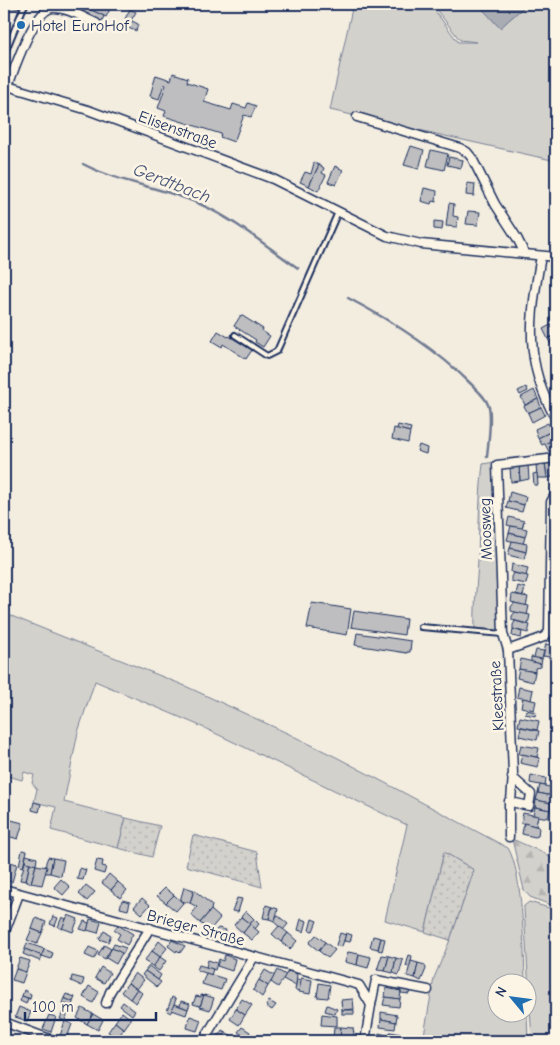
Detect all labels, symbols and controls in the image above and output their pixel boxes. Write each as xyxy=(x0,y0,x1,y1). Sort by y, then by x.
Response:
place label: Hotel EuroHof xyxy=(31,17,130,35)
marker: Hotel EuroHof xyxy=(15,19,27,31)
street label: Elisenstraße xyxy=(136,107,219,152)
water label: Gerdtbach xyxy=(130,159,213,208)
street label: Moosweg xyxy=(476,497,496,561)
street label: Kleestraße xyxy=(486,660,508,732)
street label: Brieger Straße xyxy=(145,906,246,950)
north arrow xyxy=(488,972,538,1022)
text: N xyxy=(491,984,511,1000)
scale bar xyxy=(25,990,156,1022)
text: 100 m xyxy=(32,998,74,1016)

